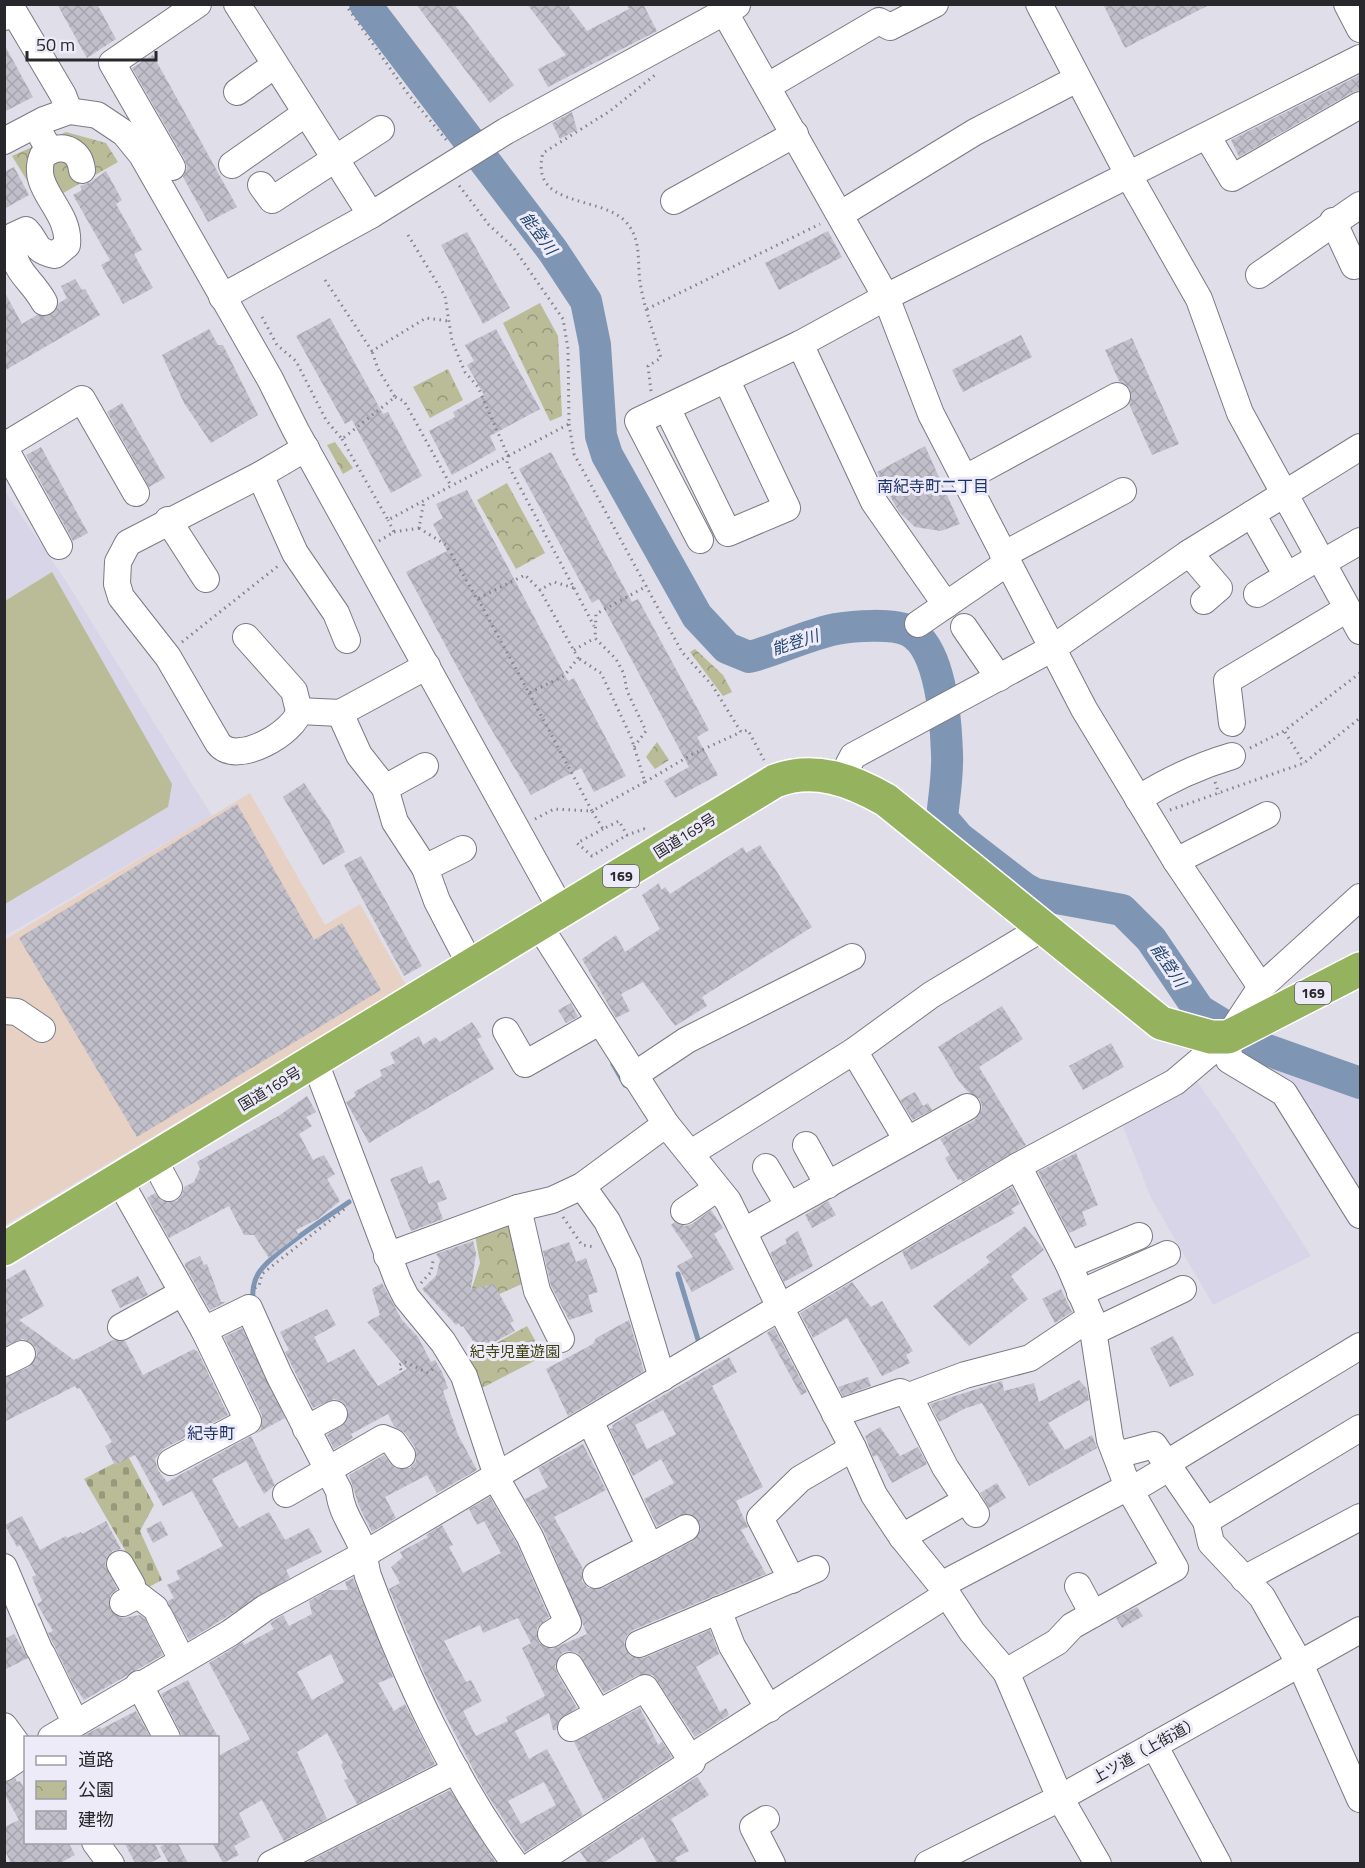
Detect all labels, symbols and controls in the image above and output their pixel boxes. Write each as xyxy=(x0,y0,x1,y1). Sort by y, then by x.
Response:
scale bar xyxy=(27,24,156,62)
text: 50 m xyxy=(36,31,75,58)
water label: 能登川 xyxy=(515,207,564,261)
district label: 南紀寺町二丁目 xyxy=(877,474,989,498)
water label: 能登川 xyxy=(768,623,823,661)
street label: 国道169号 xyxy=(649,807,721,864)
road number: 169 xyxy=(603,865,639,887)
water label: 能登川 xyxy=(1146,938,1193,993)
road number: 169 xyxy=(1295,982,1331,1004)
street label: 国道169号 xyxy=(234,1061,306,1117)
park label: 紀寺児童遊園 xyxy=(470,1340,560,1363)
district label: 紀寺町 xyxy=(187,1421,235,1445)
street label: 上ツ道（上街道） xyxy=(1088,1710,1204,1789)
legend xyxy=(24,1736,219,1844)
text: 道路 xyxy=(78,1746,114,1773)
text: 公園 xyxy=(78,1776,114,1803)
text: 建物 xyxy=(78,1806,114,1833)

